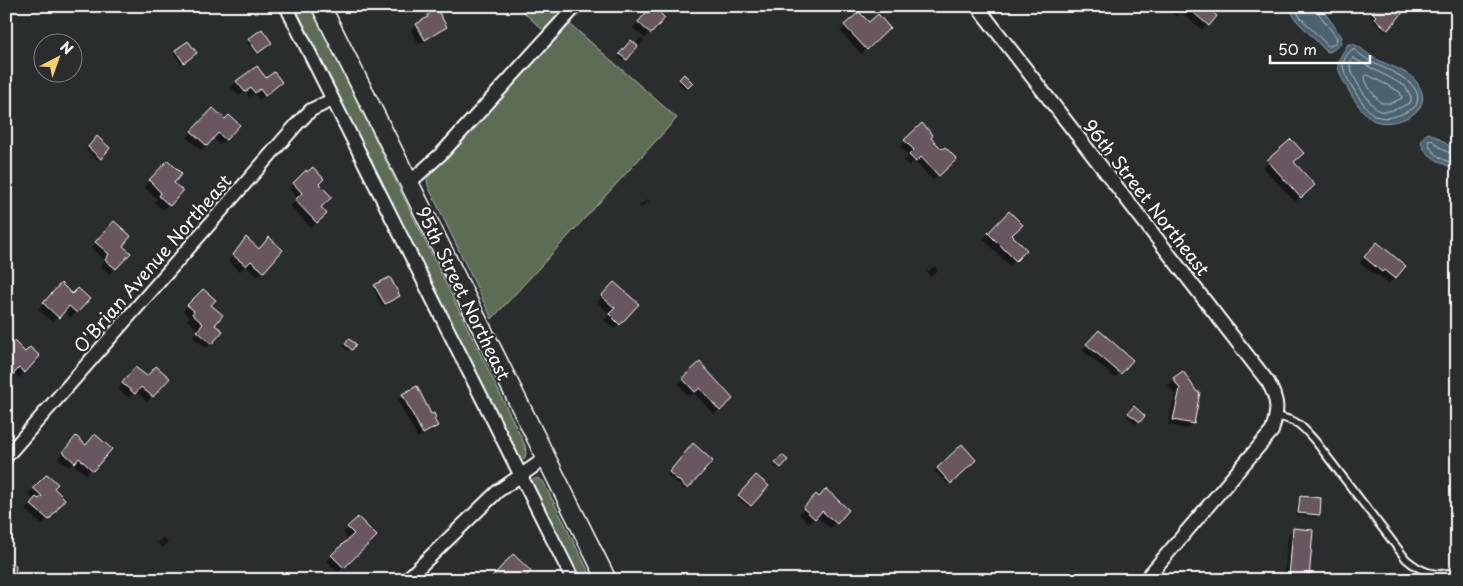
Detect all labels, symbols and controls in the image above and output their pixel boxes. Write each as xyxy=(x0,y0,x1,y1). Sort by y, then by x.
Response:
north arrow xyxy=(32,32,82,82)
scale bar xyxy=(1270,32,1370,64)
text: N xyxy=(56,36,78,59)
text: 50 m xyxy=(1278,37,1317,60)
street label: 96th Street Northeast xyxy=(1077,113,1217,281)
street label: O'Brian Avenue Northeast xyxy=(67,168,237,358)
street label: 95th Street Northeast xyxy=(410,201,518,385)

